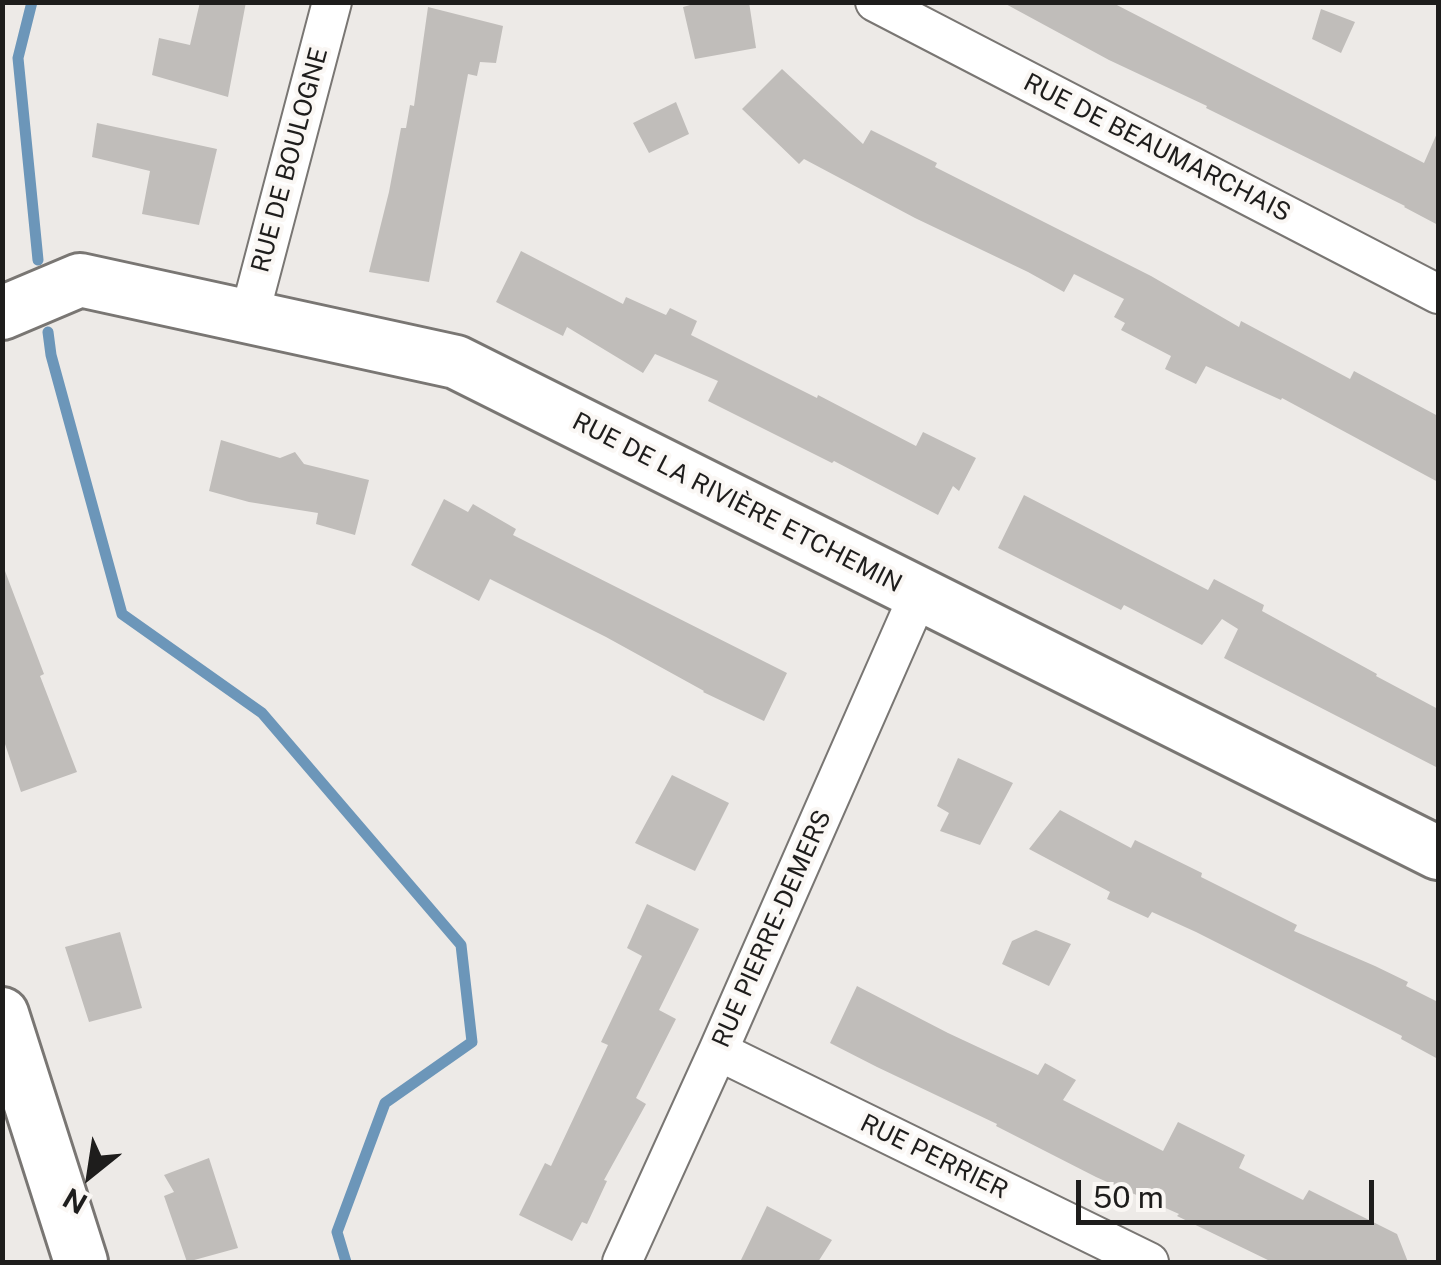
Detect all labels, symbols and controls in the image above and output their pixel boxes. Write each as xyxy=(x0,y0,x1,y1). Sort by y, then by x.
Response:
street label: RUE DE BOULOGNE xyxy=(246,44,334,276)
street label: RUE DE BEAUMARCHAIS xyxy=(1018,68,1296,228)
street label: RUE DE LA RIVIÈRE ETCHEMIN xyxy=(567,407,907,599)
street label: RUE PIERRE-DEMERS xyxy=(706,806,838,1052)
street label: RUE PERRIER xyxy=(855,1108,1013,1206)
north arrow xyxy=(40,1125,140,1225)
scale bar xyxy=(1081,1160,1378,1222)
text: 50 m xyxy=(1093,1179,1164,1215)
text: N xyxy=(57,1182,92,1221)

